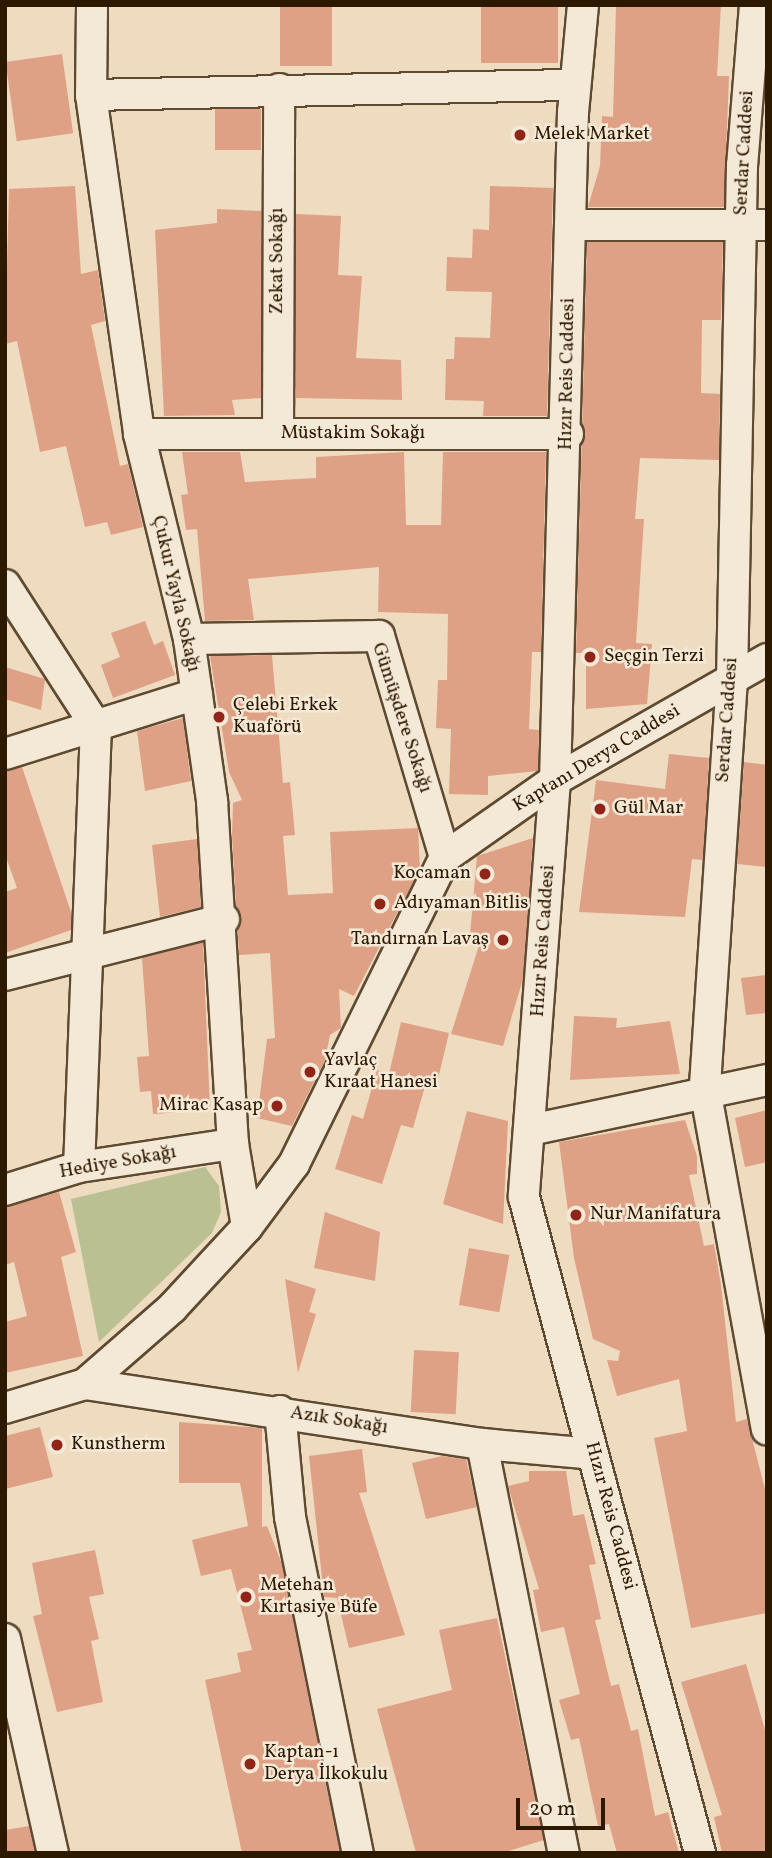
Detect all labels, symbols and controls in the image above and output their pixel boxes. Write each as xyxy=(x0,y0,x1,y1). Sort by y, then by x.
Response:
street label: Serdar Caddesi xyxy=(730,90,760,216)
place label: Melek Market xyxy=(534,124,650,146)
marker: Melek Market xyxy=(512,127,528,143)
street label: Zekat Sokağı xyxy=(267,208,289,314)
street label: Hızır Reis Caddesi xyxy=(555,298,581,450)
street label: Müstakim Sokağı xyxy=(281,423,425,445)
street label: Çukur Yayla Sokağı xyxy=(146,513,204,675)
street label: Gümüşdere Sokağı xyxy=(366,640,436,796)
place label: Seçgin Terzi xyxy=(604,646,705,668)
marker: Seçgin Terzi xyxy=(582,649,598,665)
street label: Serdar Caddesi xyxy=(712,657,744,783)
place label: Çelebi Erkek Kuaförü xyxy=(233,695,338,739)
street label: Kaptanı Derya Caddesi xyxy=(509,700,685,818)
marker: Çelebi Erkek Kuaförü xyxy=(211,709,227,725)
place label: Gül Mar xyxy=(614,798,683,820)
marker: Gül Mar xyxy=(592,801,608,817)
place label: Kocaman xyxy=(393,863,471,885)
street label: Hızır Reis Caddesi xyxy=(527,864,561,1018)
marker: Kocaman xyxy=(477,866,493,882)
place label: Adıyaman Bitlis xyxy=(394,893,528,915)
marker: Adıyaman Bitlis xyxy=(372,896,388,912)
place label: Tandırnan Lavaş xyxy=(351,929,489,951)
marker: Tandırnan Lavaş xyxy=(495,932,511,948)
place label: Yavlaç Kıraat Hanesi xyxy=(324,1050,438,1094)
marker: Yavlaç Kıraat Hanesi xyxy=(302,1064,318,1080)
place label: Mirac Kasap xyxy=(159,1095,263,1117)
marker: Mirac Kasap xyxy=(269,1098,285,1114)
street label: Hediye Sokağı xyxy=(58,1142,178,1184)
place label: Nur Manifatura xyxy=(590,1204,721,1226)
marker: Nur Manifatura xyxy=(568,1207,584,1223)
street label: Azık Sokağı xyxy=(289,1402,389,1440)
place label: Kunstherm xyxy=(71,1434,166,1456)
marker: Kunstherm xyxy=(49,1437,65,1453)
street label: Hızır Reis Caddesi xyxy=(579,1439,641,1593)
place label: Metehan Kırtasiye Büfe xyxy=(260,1575,377,1619)
marker: Metehan Kırtasiye Büfe xyxy=(238,1589,254,1605)
place label: Kaptan-ı Derya İlkokulu xyxy=(264,1742,388,1786)
marker: Kaptan-ı Derya İlkokulu xyxy=(242,1756,258,1772)
scale bar xyxy=(520,1784,609,1828)
text: 20 m xyxy=(529,1795,575,1824)

